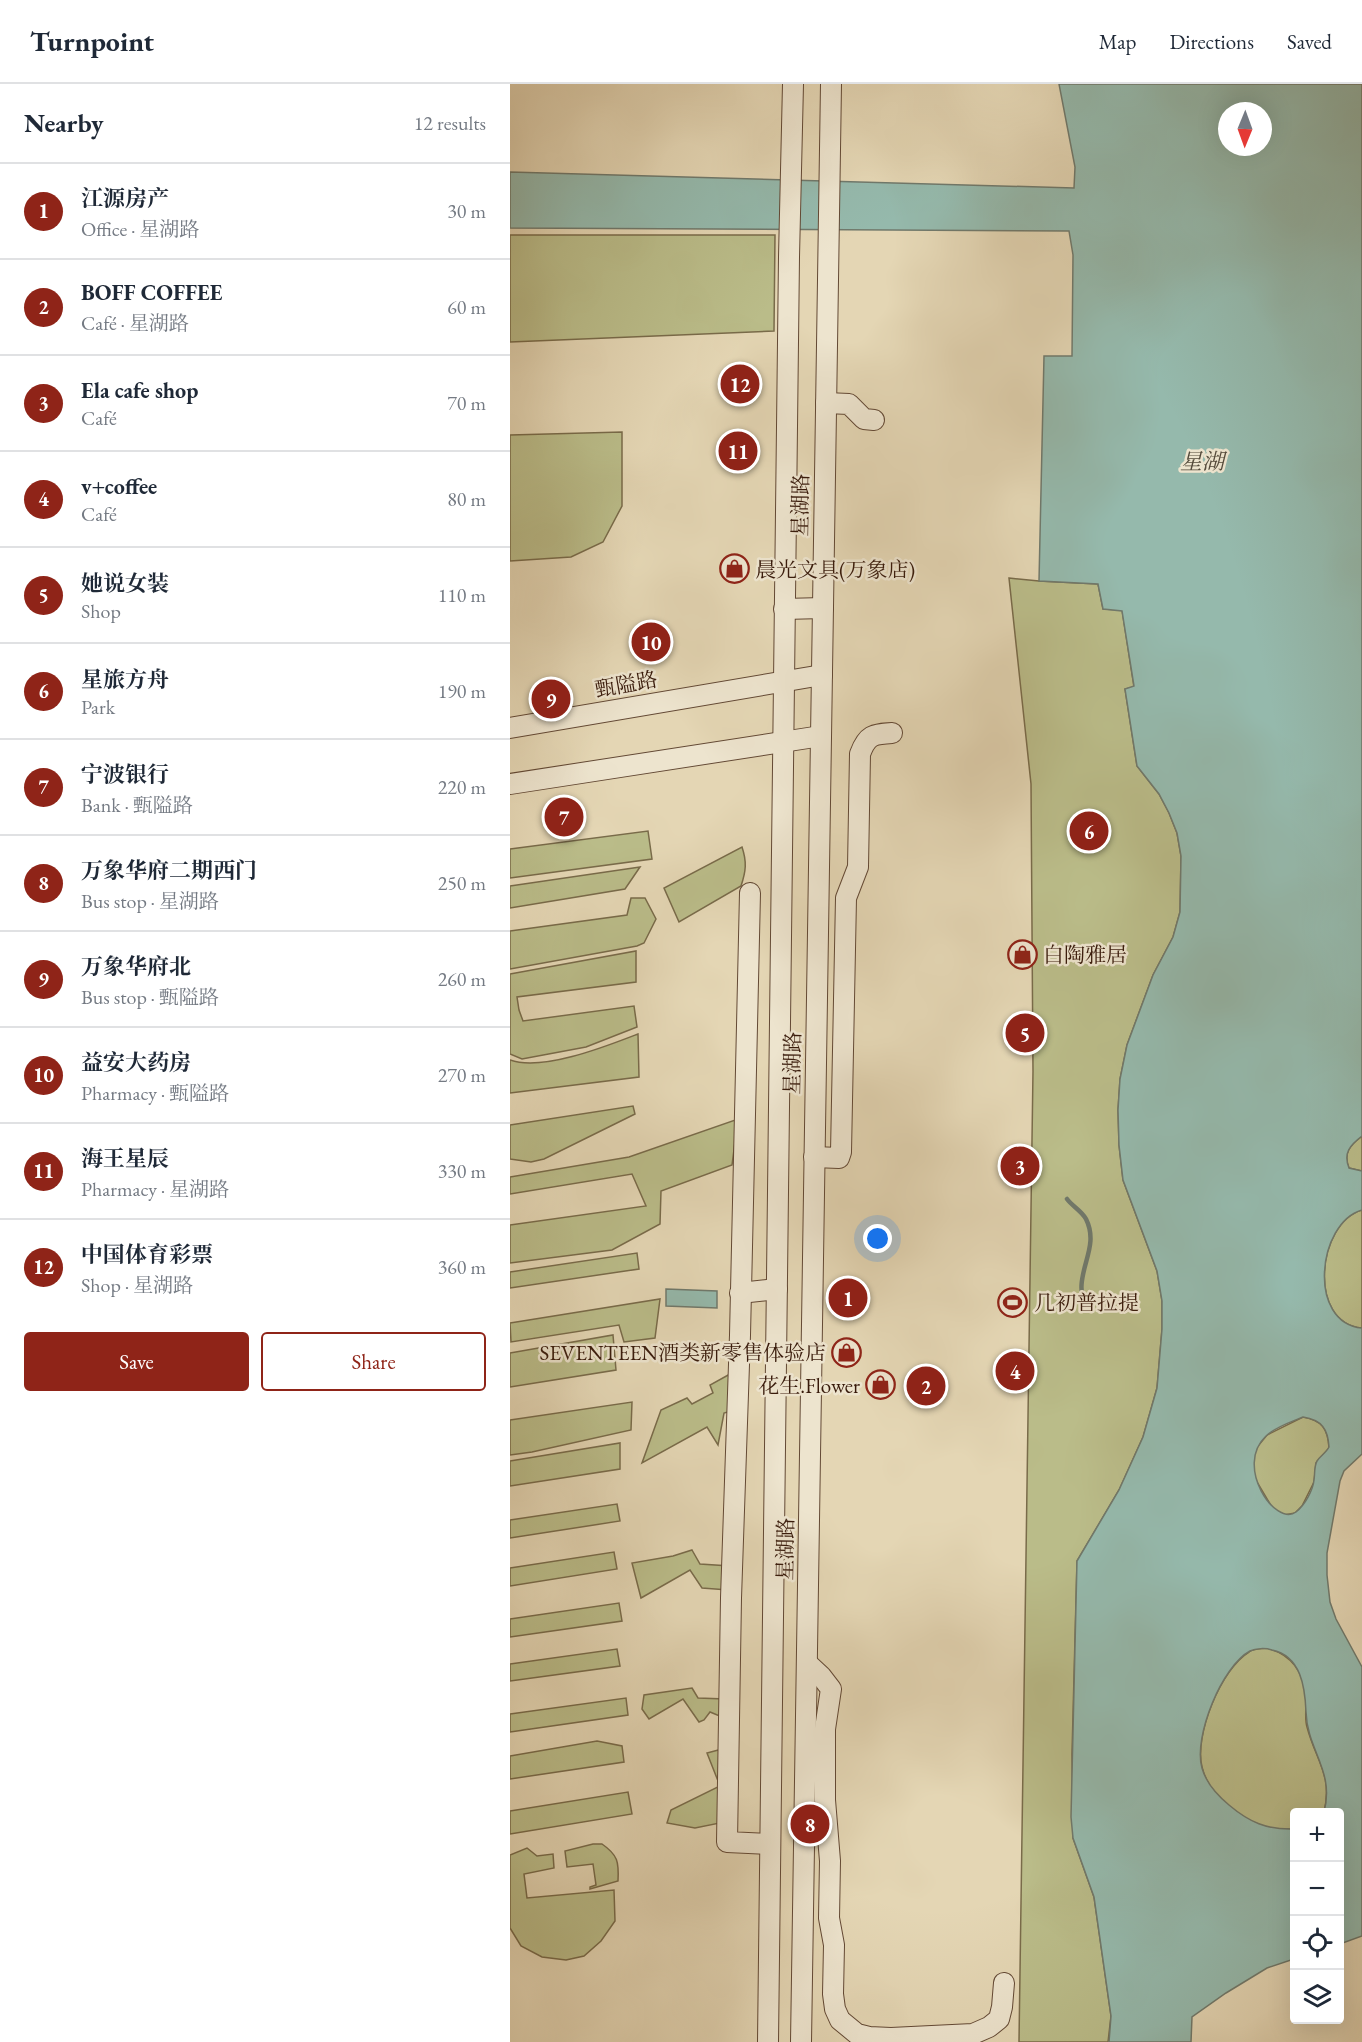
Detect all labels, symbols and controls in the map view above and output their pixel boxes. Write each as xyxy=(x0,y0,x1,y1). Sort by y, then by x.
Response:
text: Turnpoint xyxy=(30,23,154,59)
text: Map xyxy=(1099,28,1136,55)
text: Directions xyxy=(1169,28,1254,55)
text: Saved xyxy=(1287,28,1332,55)
north arrow xyxy=(1218,102,1272,156)
text: Nearby xyxy=(24,106,104,140)
text: 12 results xyxy=(414,110,486,136)
text: 江源房产 xyxy=(81,184,169,213)
text: 1 xyxy=(38,198,49,224)
text: 30 m xyxy=(447,198,486,224)
text: Office · 星湖路 xyxy=(81,216,199,242)
text: BOFF COFFEE xyxy=(81,278,222,307)
text: 2 xyxy=(38,294,49,320)
text: 60 m xyxy=(447,294,486,320)
text: Café · 星湖路 xyxy=(81,310,189,336)
pin: 12 xyxy=(720,362,760,406)
text: Ela cafe shop xyxy=(81,376,198,405)
text: 3 xyxy=(38,390,49,416)
text: 70 m xyxy=(447,390,486,416)
text: Café xyxy=(81,405,117,431)
pin: 11 xyxy=(718,428,758,473)
water label: 星湖 xyxy=(1180,447,1228,476)
text: v+coffee xyxy=(81,472,157,501)
street label: 星湖路 xyxy=(786,473,814,537)
text: 4 xyxy=(38,486,49,512)
text: 80 m xyxy=(447,486,486,512)
text: Café xyxy=(81,501,117,527)
shop icon: 晨光文具(万象店) xyxy=(718,553,750,585)
place label: 晨光文具(万象店) xyxy=(755,556,915,583)
text: 她说女装 xyxy=(81,569,169,598)
text: 5 xyxy=(38,582,49,608)
text: 110 m xyxy=(438,582,486,608)
text: Shop xyxy=(81,598,121,624)
pin: 10 xyxy=(632,620,670,664)
text: 星旅方舟 xyxy=(81,665,169,694)
street label: 甄隘路 xyxy=(593,665,659,703)
pin: 9 xyxy=(532,676,570,722)
text: 6 xyxy=(38,678,49,704)
text: 190 m xyxy=(438,678,486,704)
text: Park xyxy=(81,694,115,720)
text: 宁波银行 xyxy=(81,760,169,789)
text: 7 xyxy=(38,774,49,800)
text: 220 m xyxy=(438,774,486,800)
text: Bank · 甄隘路 xyxy=(81,792,193,818)
pin: 7 xyxy=(544,794,584,840)
pin: 6 xyxy=(1070,808,1108,854)
text: 万象华府二期西门 xyxy=(81,856,257,885)
text: 8 xyxy=(38,870,49,896)
text: 250 m xyxy=(438,870,486,896)
text: Bus stop · 星湖路 xyxy=(81,888,219,914)
shop icon: 白陶雅居 xyxy=(1006,938,1038,970)
place label: 白陶雅居 xyxy=(1043,941,1127,968)
text: 万象华府北 xyxy=(81,952,191,981)
text: 9 xyxy=(38,966,49,992)
text: 260 m xyxy=(438,966,486,992)
text: Bus stop · 甄隘路 xyxy=(81,984,219,1010)
pin: 5 xyxy=(1006,1010,1044,1056)
street label: 星湖路 xyxy=(778,1031,806,1095)
text: 益安大药房 xyxy=(81,1048,191,1077)
text: 10 xyxy=(33,1062,54,1088)
text: 270 m xyxy=(438,1062,486,1088)
text: Pharmacy · 甄隘路 xyxy=(81,1080,229,1106)
text: 海王星辰 xyxy=(81,1144,169,1173)
pin: 3 xyxy=(1000,1144,1040,1188)
text: 11 xyxy=(33,1158,54,1184)
text: 330 m xyxy=(438,1158,486,1184)
text: Pharmacy · 星湖路 xyxy=(81,1176,229,1202)
your location xyxy=(863,1224,892,1253)
text: 中国体育彩票 xyxy=(81,1240,213,1269)
text: 12 xyxy=(33,1254,54,1280)
text: 360 m xyxy=(438,1254,486,1280)
text: Shop · 星湖路 xyxy=(81,1272,193,1298)
pin: 1 xyxy=(828,1276,868,1320)
sports icon: 几初普拉提 xyxy=(997,1286,1029,1318)
place label: 几初普拉提 xyxy=(1034,1289,1139,1316)
button: Save xyxy=(24,1332,249,1391)
button: Share xyxy=(261,1332,486,1391)
shop icon: SEVENTEEN酒类新零售体验店 xyxy=(831,1336,863,1368)
place label: SEVENTEEN酒类新零售体验店 xyxy=(539,1339,826,1366)
pin: 4 xyxy=(996,1348,1034,1394)
pin: 2 xyxy=(906,1364,946,1408)
shop icon: 花生.Flower xyxy=(865,1369,897,1401)
place label: 花生.Flower xyxy=(758,1372,860,1399)
street label: 星湖路 xyxy=(771,1517,799,1581)
pin: 8 xyxy=(790,1802,830,1846)
map controls xyxy=(1290,1808,1344,2024)
button: + xyxy=(1290,1808,1344,1862)
button: − xyxy=(1290,1862,1344,1916)
button: locate xyxy=(1290,1916,1344,1970)
button: layers xyxy=(1290,1970,1344,2024)

